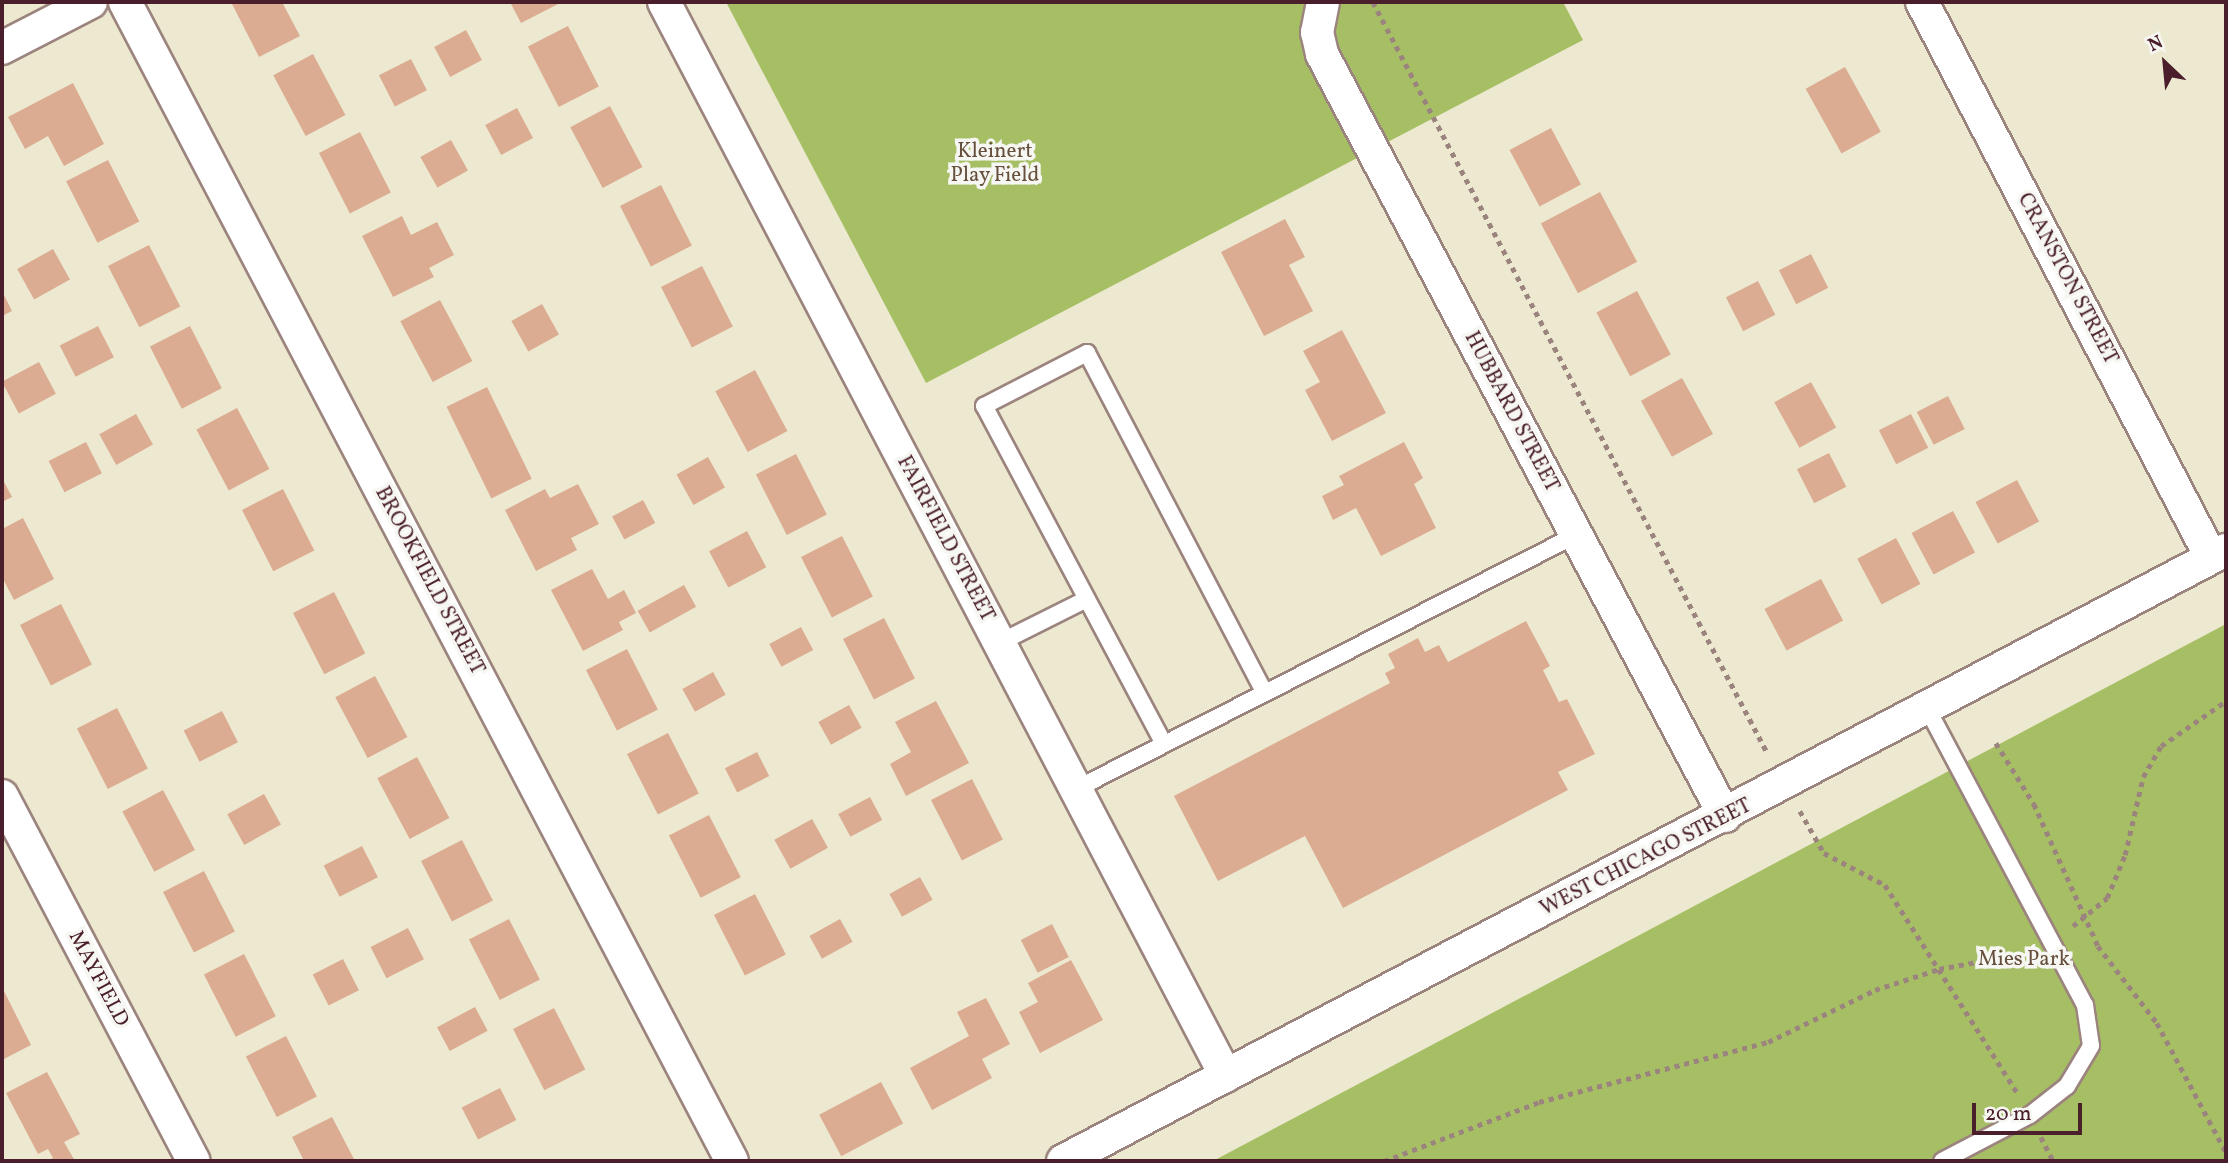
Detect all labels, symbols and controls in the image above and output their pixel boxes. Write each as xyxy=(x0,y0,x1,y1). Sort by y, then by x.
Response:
north arrow xyxy=(2130,28,2200,98)
text: N xyxy=(2144,29,2168,59)
park label: Kleinert Play Field xyxy=(950,139,1040,189)
street label: CRANSTON STREET xyxy=(2011,189,2123,369)
street label: HUBBARD STREET xyxy=(1458,327,1564,497)
street label: FAIRFIELD STREET xyxy=(891,452,999,626)
street label: BROOKFIELD STREET xyxy=(369,483,489,679)
street label: WEST CHICAGO STREET xyxy=(1536,794,1756,922)
street label: MAYFIELD xyxy=(62,927,134,1031)
park label: Mies Park xyxy=(1978,947,2070,973)
scale bar xyxy=(1976,1090,2086,1134)
text: 20 m xyxy=(1985,1100,2031,1129)

